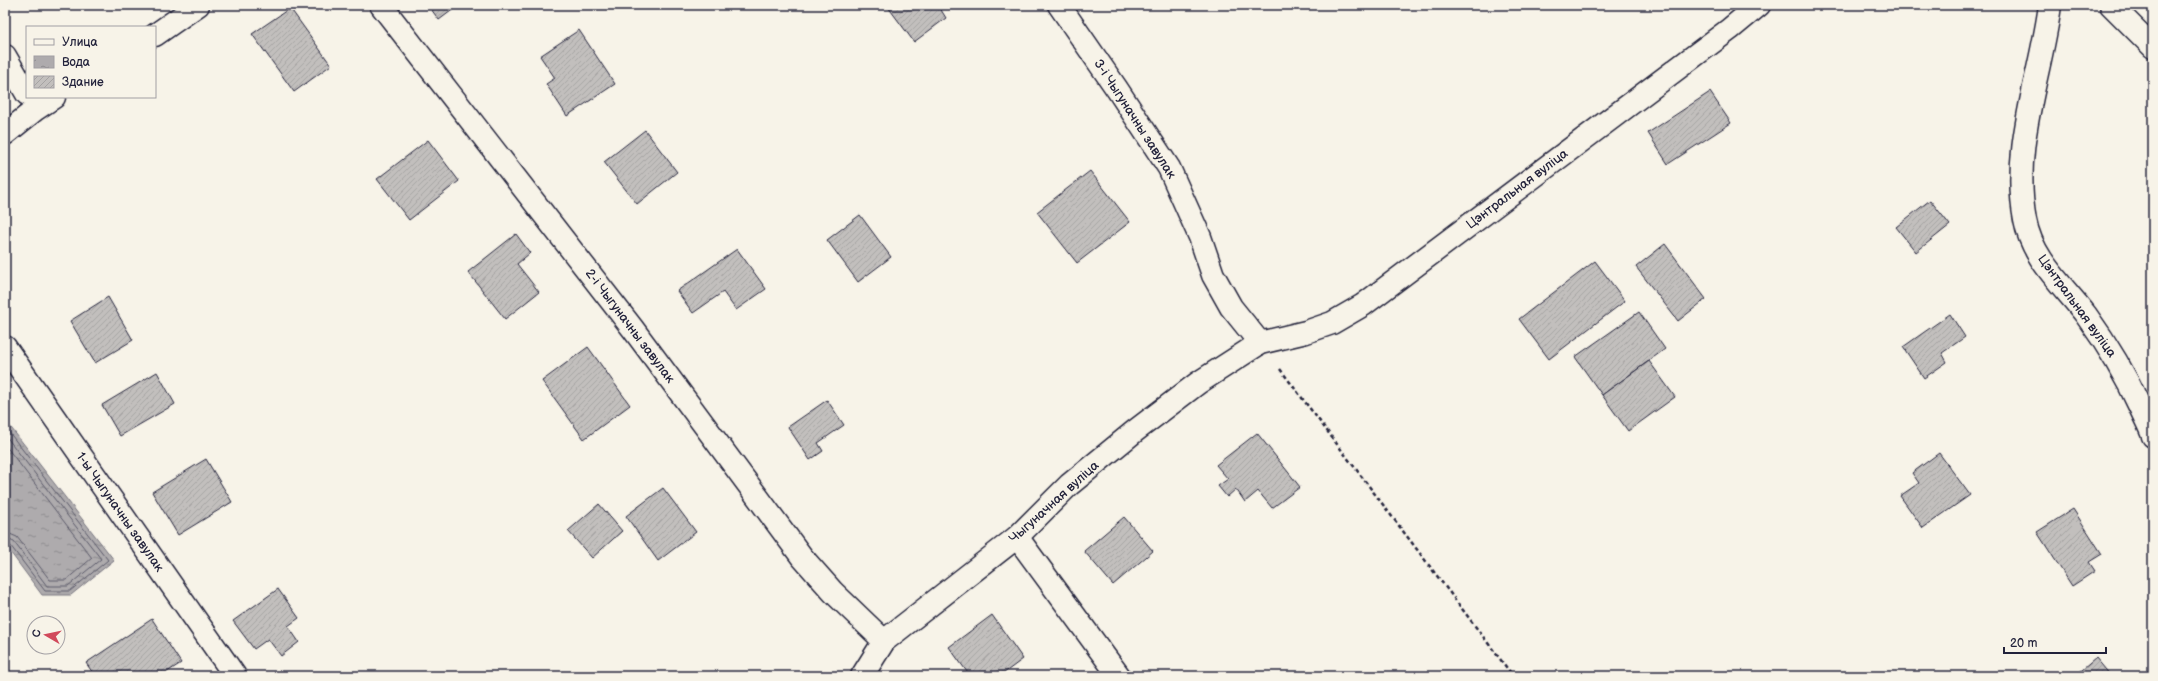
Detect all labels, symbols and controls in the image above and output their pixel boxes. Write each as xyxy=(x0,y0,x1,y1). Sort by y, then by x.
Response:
legend xyxy=(26,26,156,98)
text: Улица xyxy=(62,35,98,50)
text: Вода xyxy=(62,55,90,70)
street label: 3-і Чыгуначны завулак xyxy=(1090,56,1180,182)
text: Здание xyxy=(62,75,104,90)
street label: Цэнтральная вуліца xyxy=(1463,145,1571,233)
street label: Цэнтральная вуліца xyxy=(2034,251,2120,361)
street label: 2-і Чыгуначны завулак xyxy=(582,266,678,386)
street label: 1-ы Чыгуначны завулак xyxy=(73,449,167,575)
street label: Чыгуначная вуліца xyxy=(1006,457,1102,547)
north arrow xyxy=(26,615,66,655)
text: С xyxy=(30,628,44,638)
scale bar xyxy=(2004,629,2106,655)
text: 20 m xyxy=(2010,636,2037,651)

